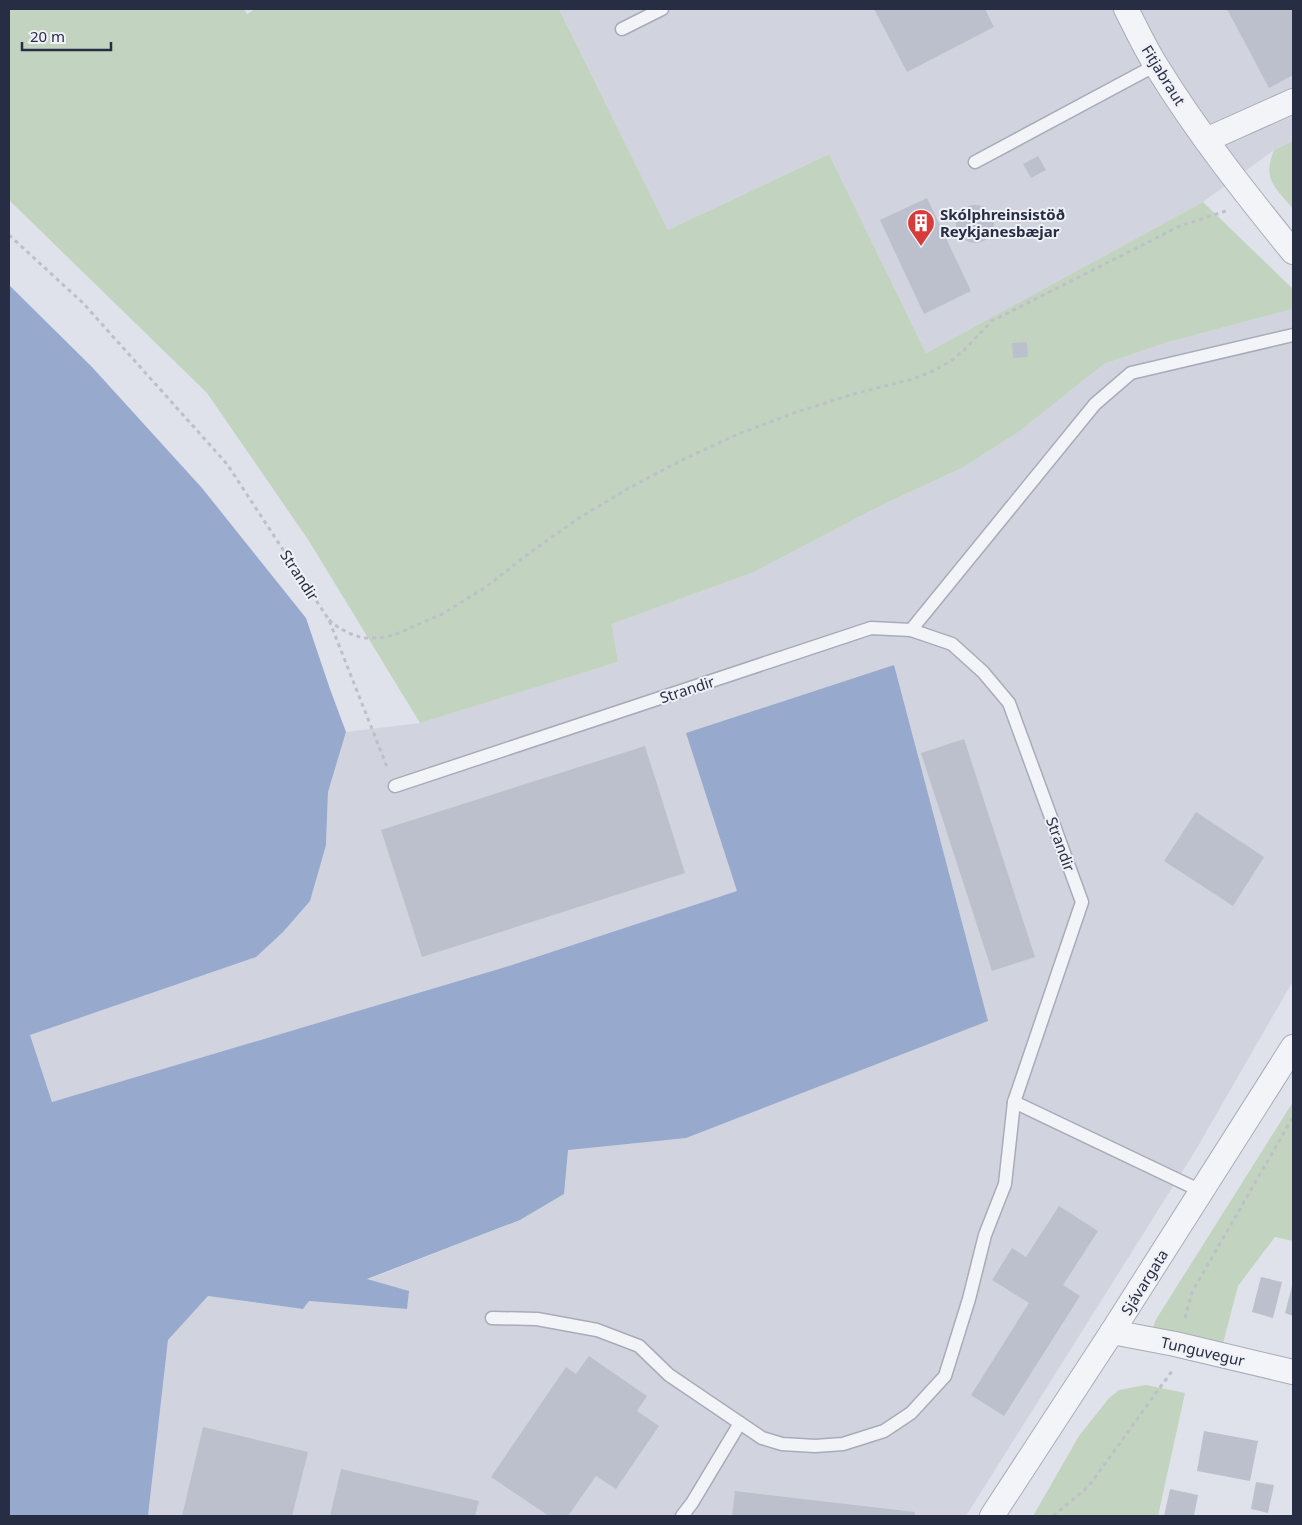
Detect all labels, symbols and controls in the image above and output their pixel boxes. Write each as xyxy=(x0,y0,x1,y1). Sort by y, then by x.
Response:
scale bar xyxy=(22,20,111,52)
text: 20 m xyxy=(30,26,65,46)
street label: Fitjabraut xyxy=(1138,41,1191,109)
place label: Skólphreinsistöð Reykjanesbæjar xyxy=(940,204,1065,241)
building icon: Skólphreinsistöð Reykjanesbæjar xyxy=(906,208,936,247)
street label: Strandir xyxy=(276,546,324,604)
street label: Strandir xyxy=(657,671,717,707)
street label: Strandir xyxy=(1042,814,1080,874)
street label: Sjávargata xyxy=(1116,1245,1172,1319)
street label: Tunguvegur xyxy=(1159,1332,1247,1370)

